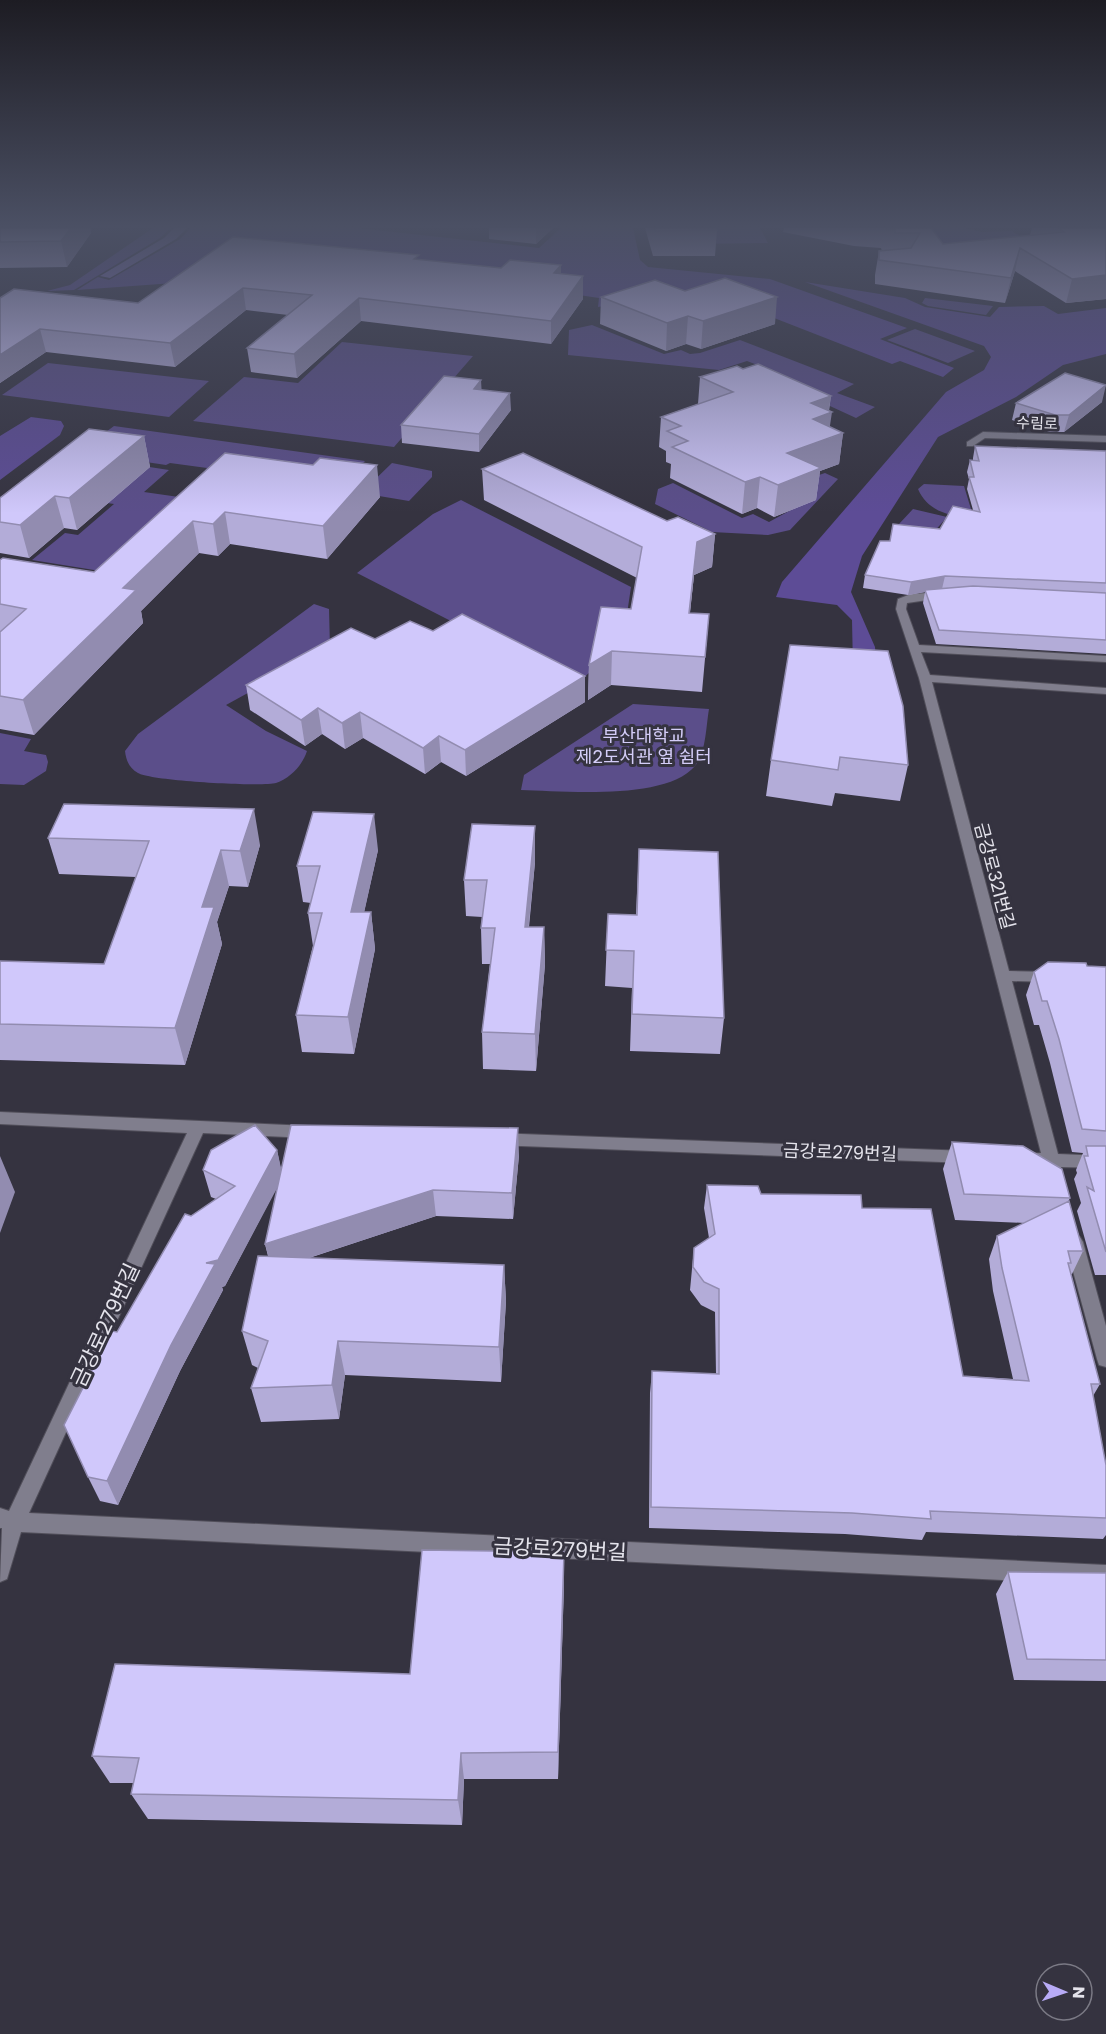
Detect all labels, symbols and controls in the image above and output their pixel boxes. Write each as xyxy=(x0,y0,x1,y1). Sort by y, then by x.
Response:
street label: 수림로 xyxy=(1016,412,1058,434)
park label: 부산대학교 제2도서관 옆 쉼터 xyxy=(576,723,712,769)
street label: 금강로321번길 xyxy=(969,820,1021,932)
street label: 금강로279번길 xyxy=(782,1138,898,1166)
street label: 금강로279번길 xyxy=(64,1258,146,1392)
street label: 금강로279번길 xyxy=(493,1531,627,1567)
north arrow xyxy=(1034,1962,1094,2022)
text: N xyxy=(1067,1986,1090,1999)

